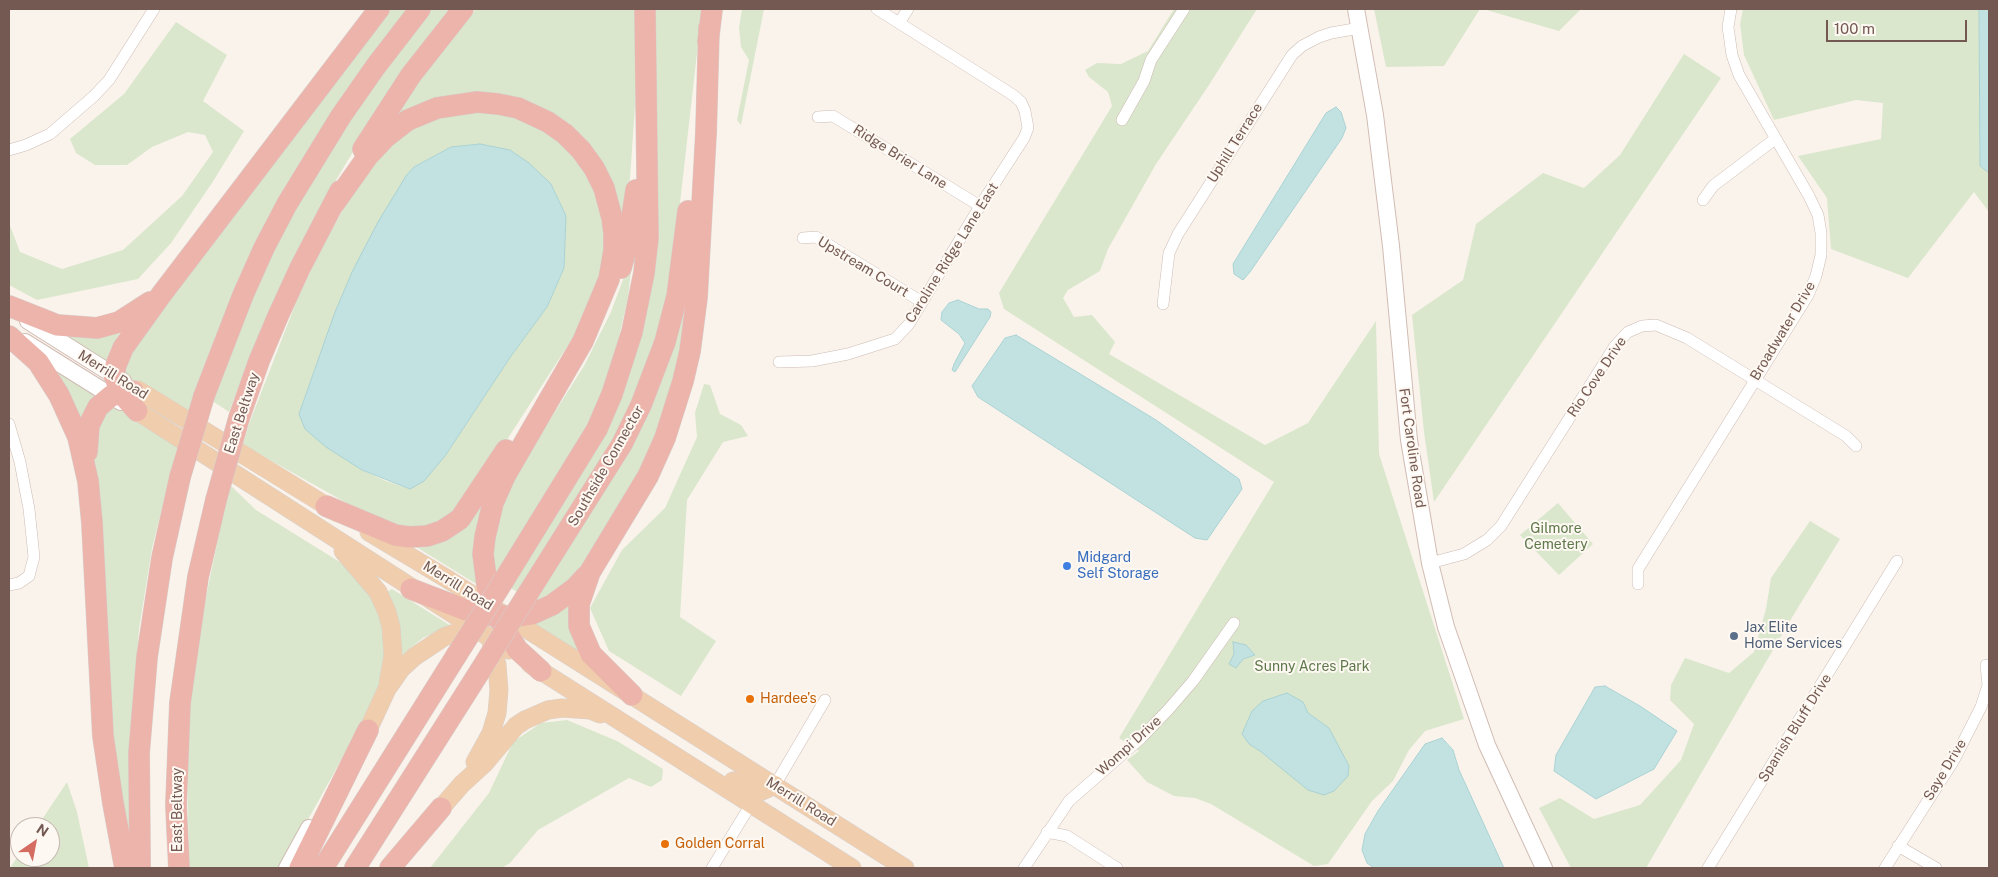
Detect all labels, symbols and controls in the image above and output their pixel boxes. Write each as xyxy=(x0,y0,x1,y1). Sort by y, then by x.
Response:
scale bar xyxy=(1828,10,1969,42)
text: 100 m xyxy=(1834,20,1875,37)
street label: Uphill Terrace xyxy=(1204,100,1266,186)
street label: Ridge Brier Lane xyxy=(850,121,950,193)
street label: Caroline Ridge Lane East xyxy=(902,180,1002,326)
street label: Upstream Court xyxy=(814,233,912,301)
street label: Broadwater Drive xyxy=(1747,278,1819,384)
street label: Rio Cove Drive xyxy=(1564,334,1630,420)
street label: Merrill Road xyxy=(75,347,151,403)
street label: East Beltway xyxy=(221,370,263,456)
street label: Fort Caroline Road xyxy=(1395,387,1429,509)
street label: Southside Connector xyxy=(565,403,647,529)
park label: Gilmore Cemetery xyxy=(1524,521,1588,554)
place label: Midgard Self Storage xyxy=(1077,550,1159,582)
street label: Merrill Road xyxy=(420,558,496,614)
marker: Midgard Self Storage xyxy=(1061,560,1073,572)
place label: Jax Elite Home Services xyxy=(1744,620,1842,652)
marker: Jax Elite Home Services xyxy=(1728,630,1740,642)
park label: Sunny Acres Park xyxy=(1254,659,1370,675)
street label: Spanish Bluff Drive xyxy=(1755,671,1835,785)
place label: Hardee's xyxy=(760,691,817,707)
marker: Hardee's xyxy=(744,693,756,705)
street label: Wompi Drive xyxy=(1093,713,1165,779)
street label: Saye Drive xyxy=(1920,736,1970,804)
street label: East Beltway xyxy=(170,768,186,852)
street label: Merrill Road xyxy=(763,774,839,830)
north arrow xyxy=(10,817,60,867)
text: N xyxy=(34,821,52,840)
place label: Golden Corral xyxy=(675,836,765,852)
marker: Golden Corral xyxy=(659,838,671,850)

